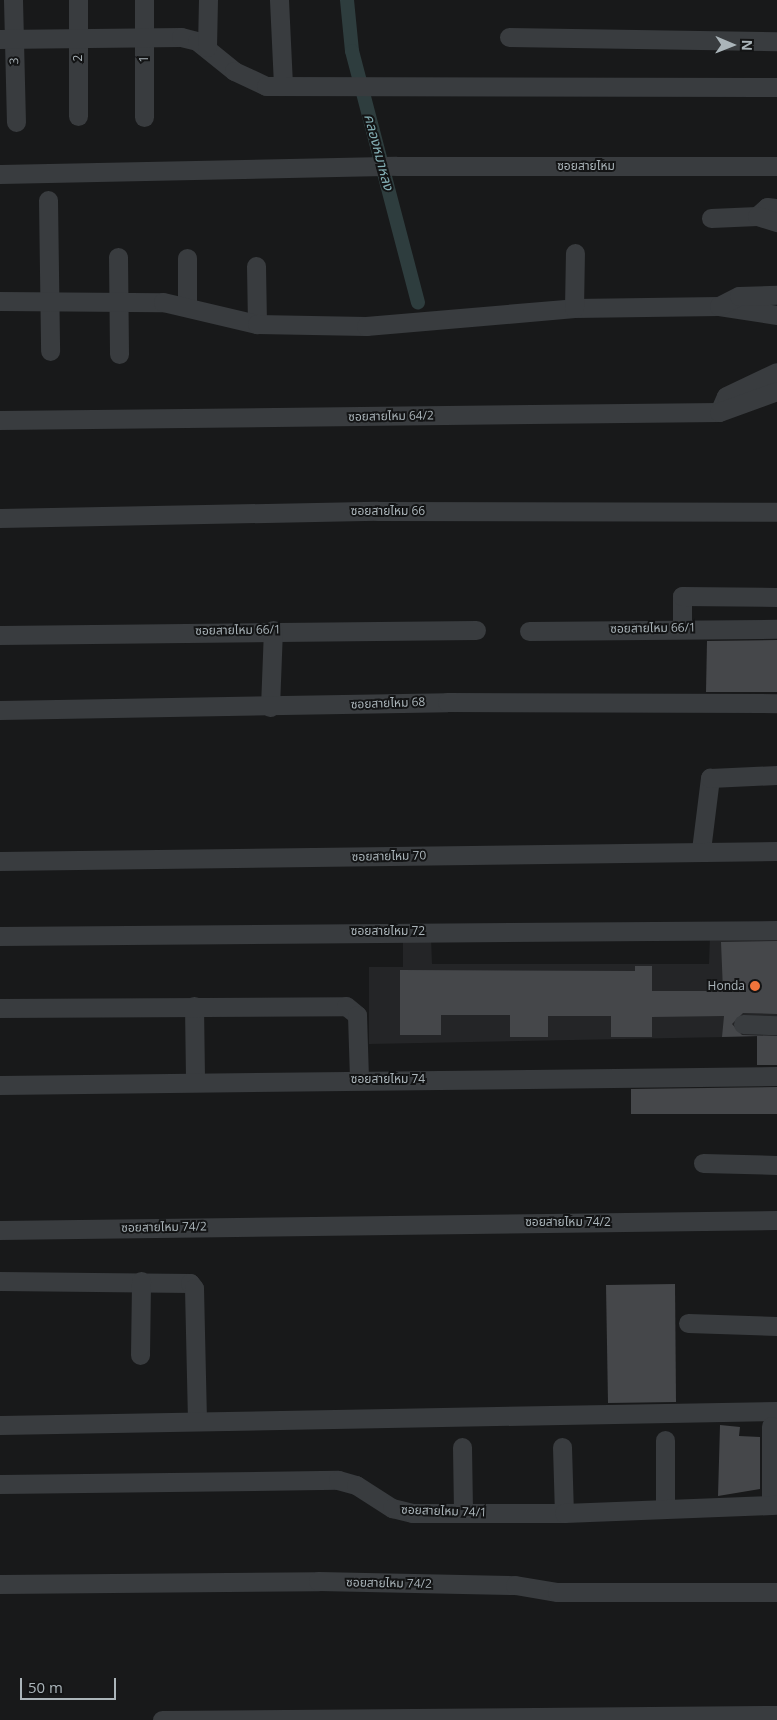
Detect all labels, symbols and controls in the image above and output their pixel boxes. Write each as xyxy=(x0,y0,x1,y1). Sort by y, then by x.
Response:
north arrow xyxy=(707,20,757,70)
text: N xyxy=(738,39,757,51)
street label: 2 xyxy=(71,55,85,61)
street label: 1 xyxy=(137,56,151,62)
street label: 3 xyxy=(7,57,21,65)
water label: คลองหมาหลง xyxy=(361,112,397,192)
street label: ซอยสายไหม xyxy=(557,159,615,173)
street label: ซอยสายไหม 64/2 xyxy=(348,408,434,424)
street label: ซอยสายไหม 66 xyxy=(351,504,425,518)
street label: ซอยสายไหม 66/1 xyxy=(610,620,696,636)
street label: ซอยสายไหม 66/1 xyxy=(195,622,281,638)
street label: ซอยสายไหม 68 xyxy=(351,695,425,711)
street label: ซอยสายไหม 70 xyxy=(352,848,426,864)
street label: ซอยสายไหม 72 xyxy=(351,924,425,938)
place label: Honda xyxy=(708,979,745,993)
marker: Honda xyxy=(749,980,761,992)
street label: ซอยสายไหม 74 xyxy=(351,1072,425,1086)
street label: ซอยสายไหม 74/2 xyxy=(525,1215,611,1229)
street label: ซอยสายไหม 74/2 xyxy=(121,1219,207,1235)
street label: ซอยสายไหม 74/1 xyxy=(401,1502,487,1520)
street label: ซอยสายไหม 74/2 xyxy=(346,1575,432,1591)
scale bar xyxy=(22,1668,119,1700)
text: 50 m xyxy=(28,1677,63,1697)

